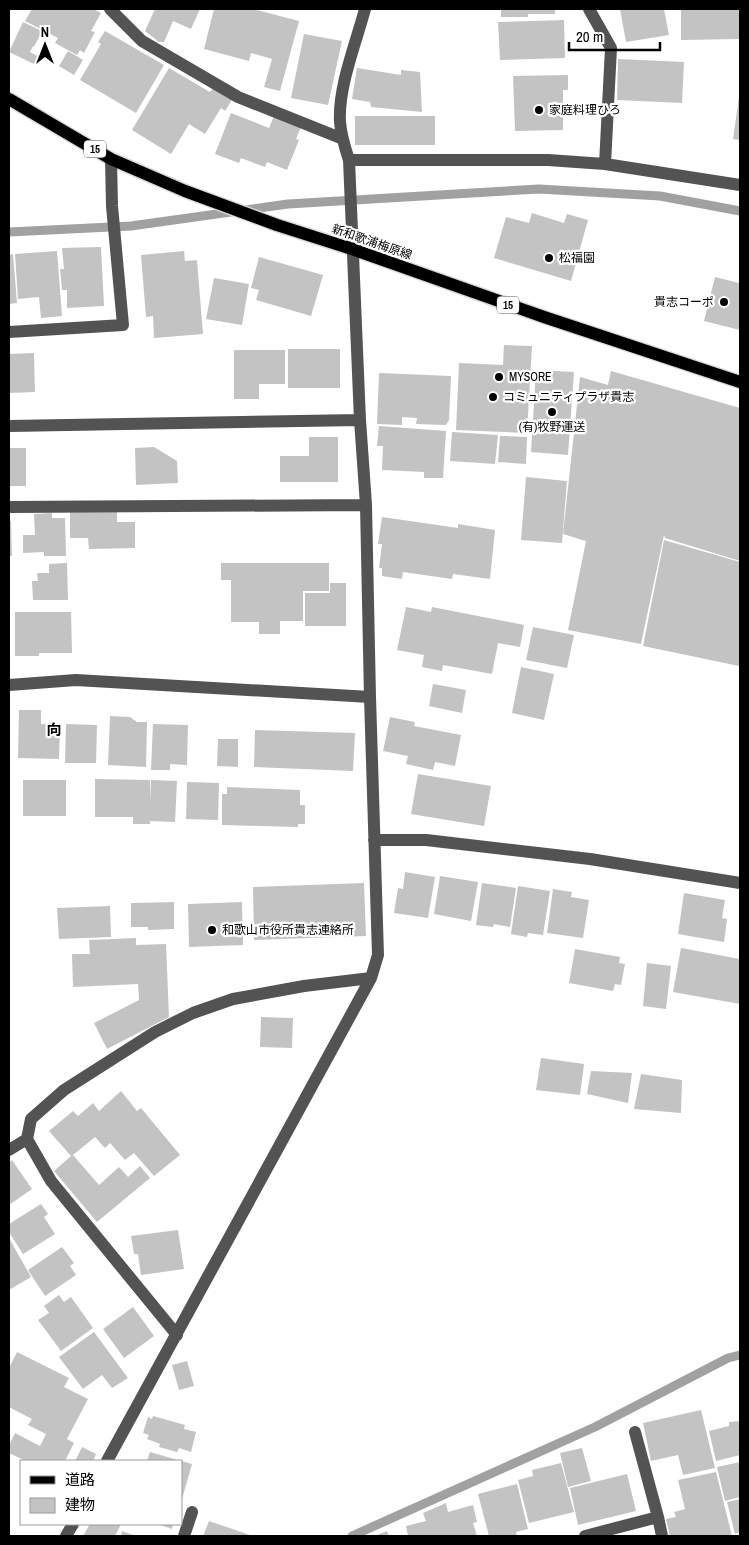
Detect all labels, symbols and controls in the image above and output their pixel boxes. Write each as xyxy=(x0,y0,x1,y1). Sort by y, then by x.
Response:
north arrow xyxy=(20,20,70,70)
scale bar xyxy=(569,20,660,52)
text: N xyxy=(41,23,49,41)
text: 20 m xyxy=(576,26,603,47)
place label: 家庭料理ひろ xyxy=(549,102,621,118)
marker: 家庭料理ひろ xyxy=(533,104,545,116)
road number: 15 xyxy=(84,140,106,158)
street label: 新和歌浦梅原線 xyxy=(330,221,414,263)
place label: 松福園 xyxy=(559,250,595,266)
marker: 松福園 xyxy=(543,252,555,264)
place label: 貴志コーポ xyxy=(654,294,714,310)
road number: 15 xyxy=(497,296,519,314)
marker: 貴志コーポ xyxy=(718,296,730,308)
place label: MYSORE xyxy=(509,369,552,385)
marker: MYSORE xyxy=(493,371,505,383)
place label: コミュニティプラザ貴志 xyxy=(503,389,634,405)
marker: コミュニティプラザ貴志 xyxy=(487,391,499,403)
marker: (有)牧野運送 xyxy=(546,406,558,418)
place label: (有)牧野運送 xyxy=(519,419,585,435)
district label: 向 xyxy=(46,719,62,740)
place label: 和歌山市役所貴志連絡所 xyxy=(222,922,354,938)
marker: 和歌山市役所貴志連絡所 xyxy=(206,924,218,936)
legend xyxy=(20,1460,182,1525)
text: 道路 xyxy=(65,1469,95,1490)
text: 建物 xyxy=(65,1494,95,1515)

